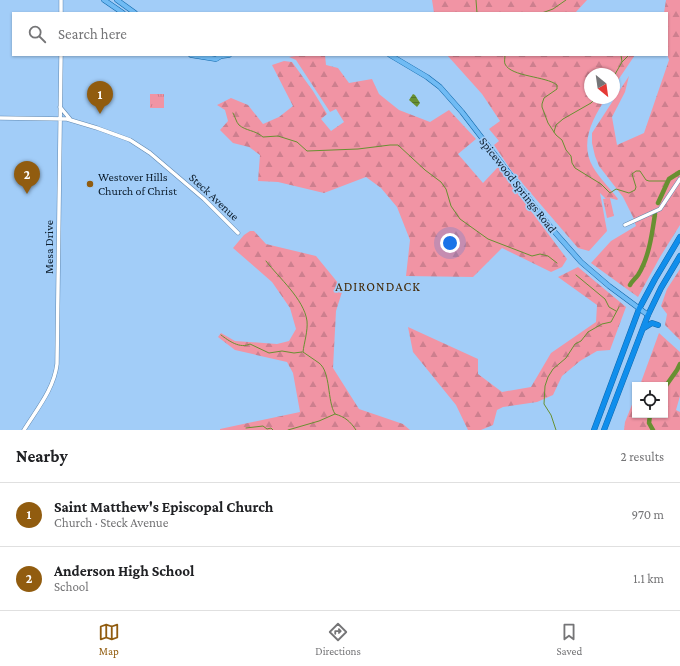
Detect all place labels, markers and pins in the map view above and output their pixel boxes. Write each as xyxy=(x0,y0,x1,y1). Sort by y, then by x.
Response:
pin: 1 xyxy=(87,81,113,114)
pin: 2 xyxy=(14,161,40,194)
place label: Westover Hills Church of Christ xyxy=(98,170,178,198)
marker: Westover Hills Church of Christ xyxy=(85,179,95,189)

